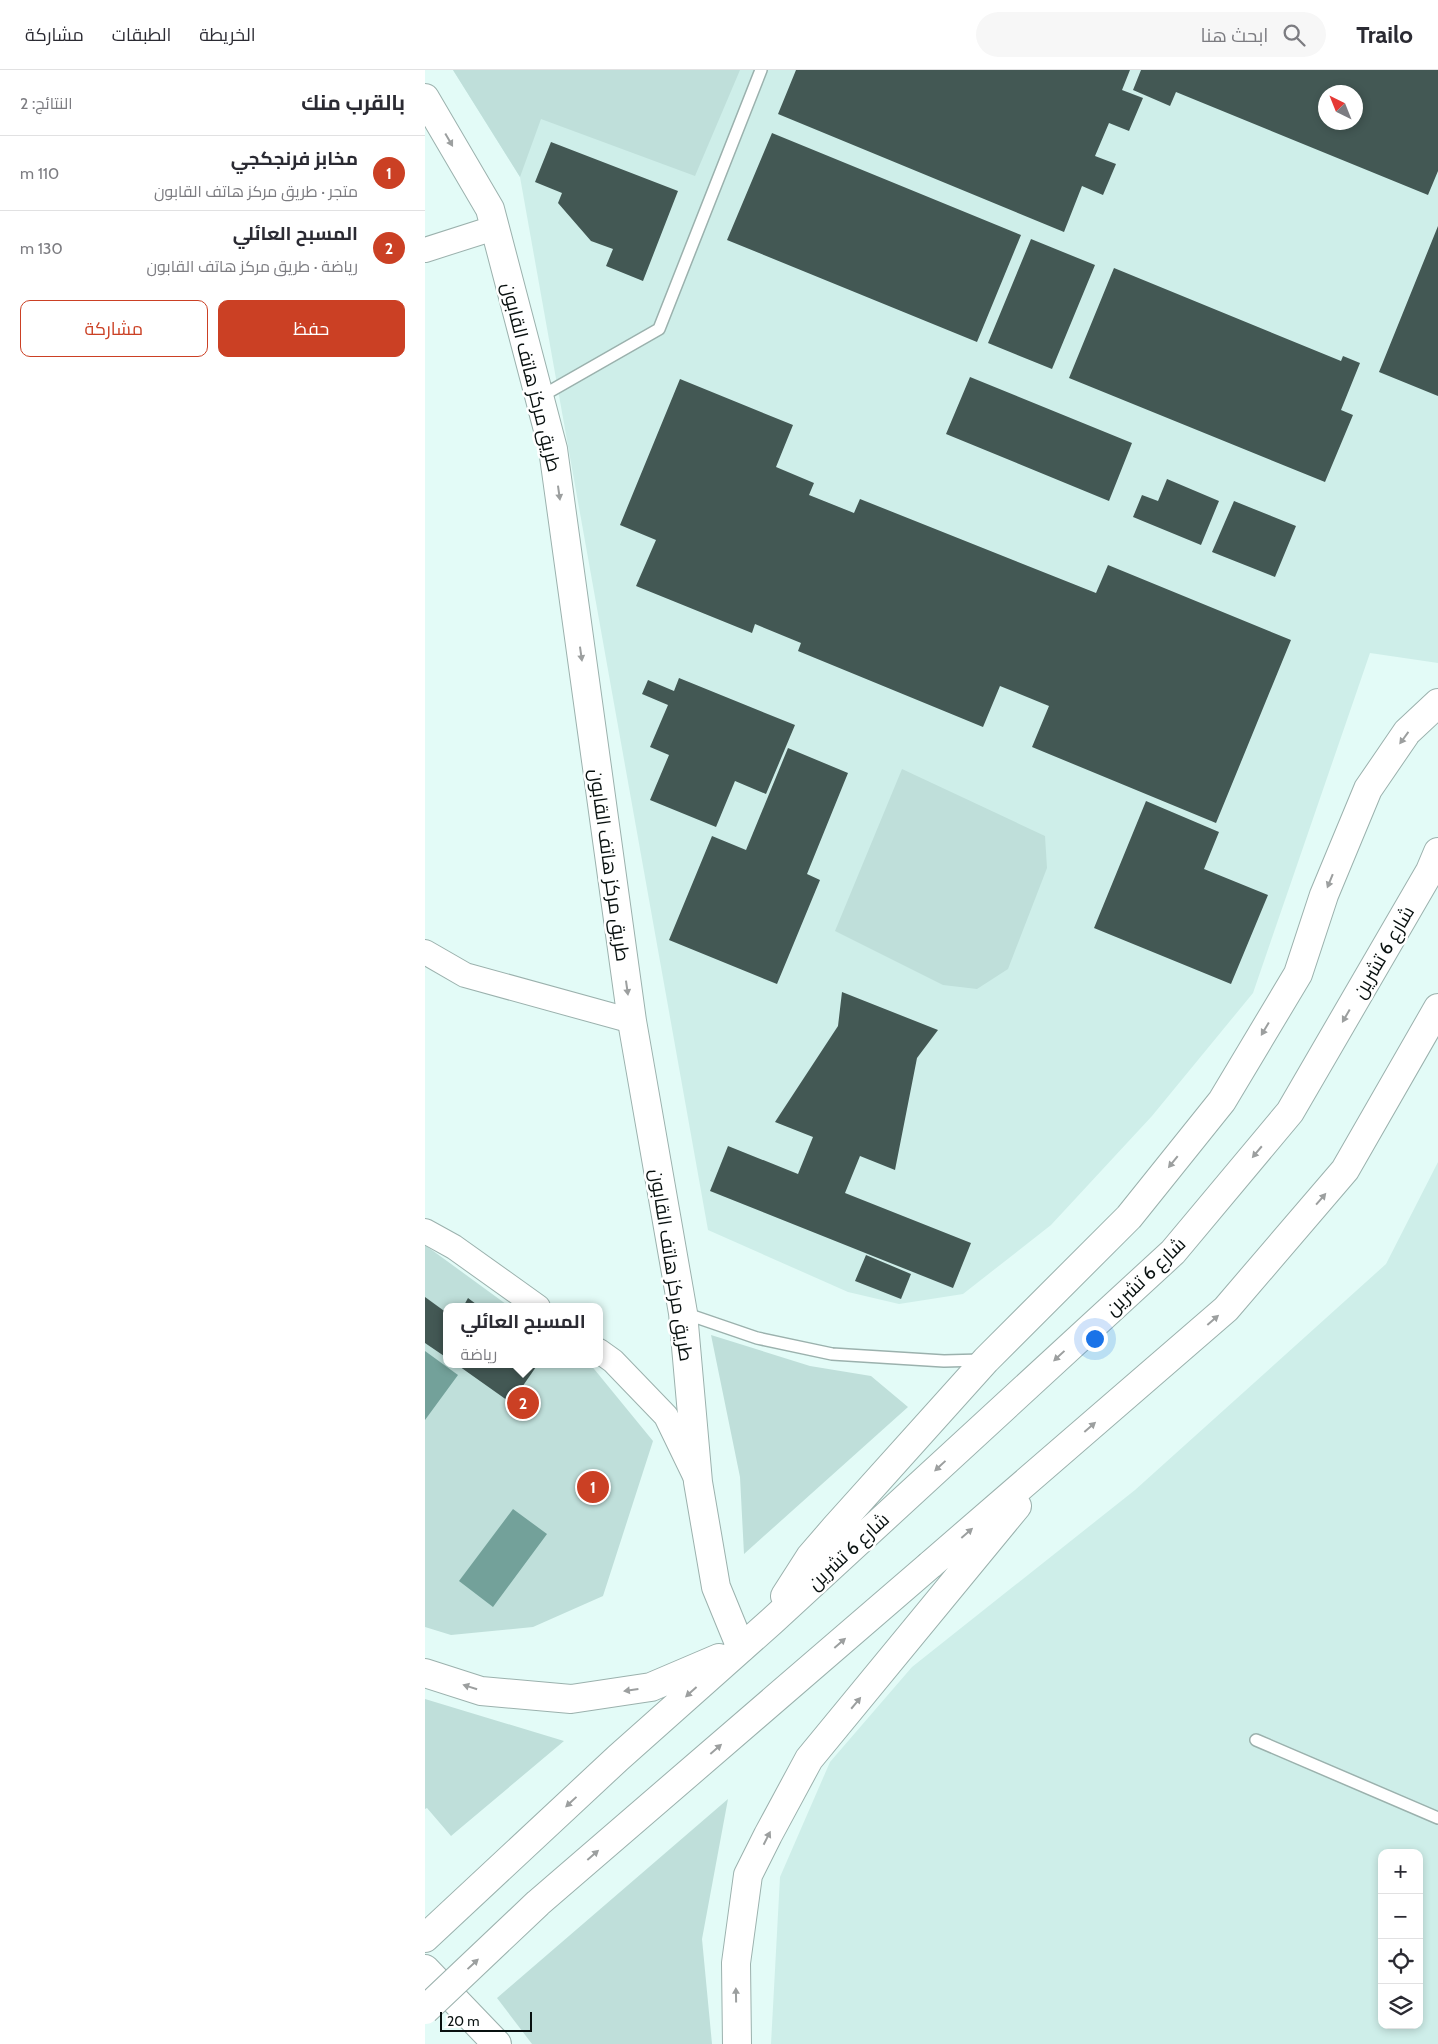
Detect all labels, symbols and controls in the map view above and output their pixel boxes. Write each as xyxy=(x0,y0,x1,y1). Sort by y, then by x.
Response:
search box xyxy=(976,12,1326,57)
text: Trailo xyxy=(1356,20,1413,49)
icon: search xyxy=(1280,21,1308,49)
text: مشاركة xyxy=(25,24,84,46)
text: الطبقات xyxy=(112,24,171,46)
text: الخريطة xyxy=(199,24,256,46)
text: ابحث هنا xyxy=(1201,24,1268,47)
north arrow xyxy=(1318,85,1363,130)
text: بالقرب منك xyxy=(301,90,405,115)
text: النتائج: 2 xyxy=(20,94,72,113)
one-way arrow xyxy=(445,133,454,147)
text: مخابز فرنجكجي xyxy=(231,147,358,170)
text: 110 m xyxy=(20,164,59,183)
text: 1 xyxy=(386,164,392,183)
text: متجر · طريق مركز هاتف القابون xyxy=(154,182,358,201)
text: المسبح العائلي xyxy=(233,222,358,245)
text: 130 m xyxy=(20,239,63,258)
text: 2 xyxy=(385,239,393,258)
text: رياضة · طريق مركز هاتف القابون xyxy=(146,257,358,276)
street label: طريق مركز هاتف القابون xyxy=(496,280,566,474)
button: مشاركة xyxy=(20,300,208,357)
button: حفظ xyxy=(218,300,405,357)
one-way arrow xyxy=(555,485,563,501)
one-way arrow xyxy=(577,646,585,662)
one-way arrow xyxy=(1399,731,1409,745)
street label: طريق مركز هاتف القابون xyxy=(584,767,634,963)
one-way arrow xyxy=(1326,874,1334,889)
street label: شارع 6 تشرين xyxy=(1348,902,1421,1004)
one-way arrow xyxy=(623,981,631,997)
one-way arrow xyxy=(1341,1010,1350,1023)
one-way arrow xyxy=(1260,1023,1270,1036)
one-way arrow xyxy=(1251,1145,1263,1157)
one-way arrow xyxy=(1167,1156,1178,1169)
street label: طريق مركز هاتف القابون xyxy=(644,1167,698,1363)
one-way arrow xyxy=(1315,1192,1326,1205)
street label: شارع 6 تشرين xyxy=(1100,1232,1192,1322)
popup xyxy=(443,1303,603,1368)
text: المسبح العائلي xyxy=(460,1310,586,1333)
one-way arrow xyxy=(1206,1315,1219,1326)
your location xyxy=(1082,1326,1108,1352)
text: رياضة xyxy=(460,1345,497,1364)
one-way arrow xyxy=(1054,1350,1066,1362)
pin: 2 xyxy=(507,1384,539,1422)
one-way arrow xyxy=(1083,1421,1096,1432)
one-way arrow xyxy=(933,1461,946,1472)
pin: 1 xyxy=(577,1468,609,1506)
street label: شارع 6 تشرين xyxy=(803,1508,895,1596)
one-way arrow xyxy=(961,1528,973,1539)
one-way arrow xyxy=(833,1637,846,1648)
one-way arrow xyxy=(462,1683,477,1691)
one-way arrow xyxy=(622,1687,638,1695)
one-way arrow xyxy=(685,1687,698,1698)
one-way arrow xyxy=(850,1697,861,1710)
one-way arrow xyxy=(710,1743,722,1755)
one-way arrow xyxy=(565,1796,577,1808)
one-way arrow xyxy=(763,1831,771,1845)
one-way arrow xyxy=(587,1849,599,1861)
map controls xyxy=(1378,1849,1423,2029)
button: + xyxy=(1378,1849,1423,1894)
button: − xyxy=(1378,1894,1423,1939)
button: locate xyxy=(1378,1939,1423,1984)
one-way arrow xyxy=(467,1958,479,1970)
button: layers xyxy=(1378,1984,1423,2029)
one-way arrow xyxy=(732,1987,740,2003)
scale bar xyxy=(440,2009,533,2032)
text: 20 m xyxy=(447,2012,480,2030)

